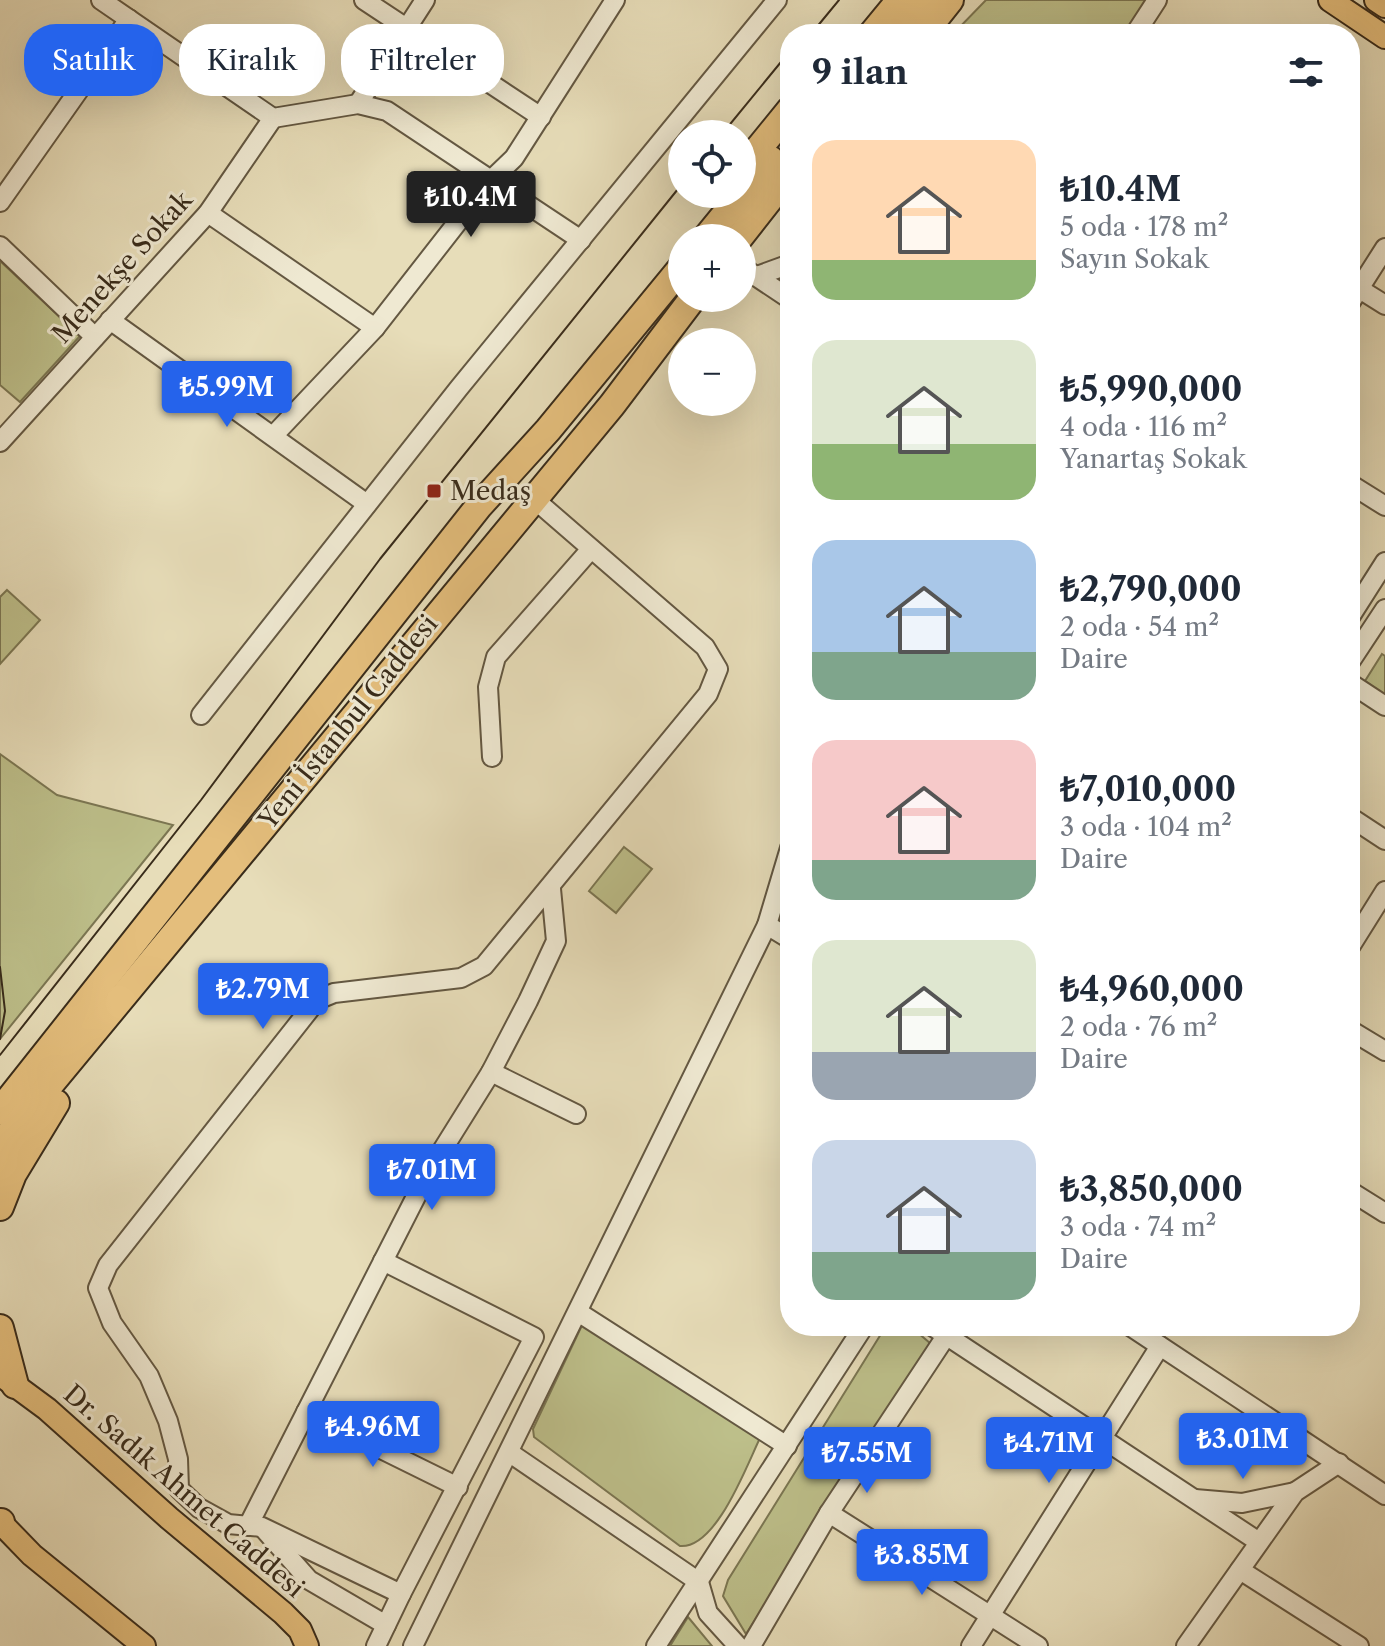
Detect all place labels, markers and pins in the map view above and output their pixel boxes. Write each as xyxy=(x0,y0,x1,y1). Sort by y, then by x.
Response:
pin: ₺10.4M xyxy=(406,171,536,239)
pin: ₺5.99M xyxy=(162,361,292,429)
place label: Medaş xyxy=(450,475,531,507)
marker: Medaş xyxy=(425,482,443,500)
pin: ₺2.79M xyxy=(198,963,328,1031)
pin: ₺7.01M xyxy=(367,1144,497,1212)
pin: ₺4.96M xyxy=(308,1401,438,1469)
pin: ₺3.01M xyxy=(1178,1413,1308,1481)
pin: ₺4.71M xyxy=(984,1417,1114,1485)
pin: ₺7.55M xyxy=(802,1427,932,1495)
pin: ₺3.85M xyxy=(857,1529,987,1597)

